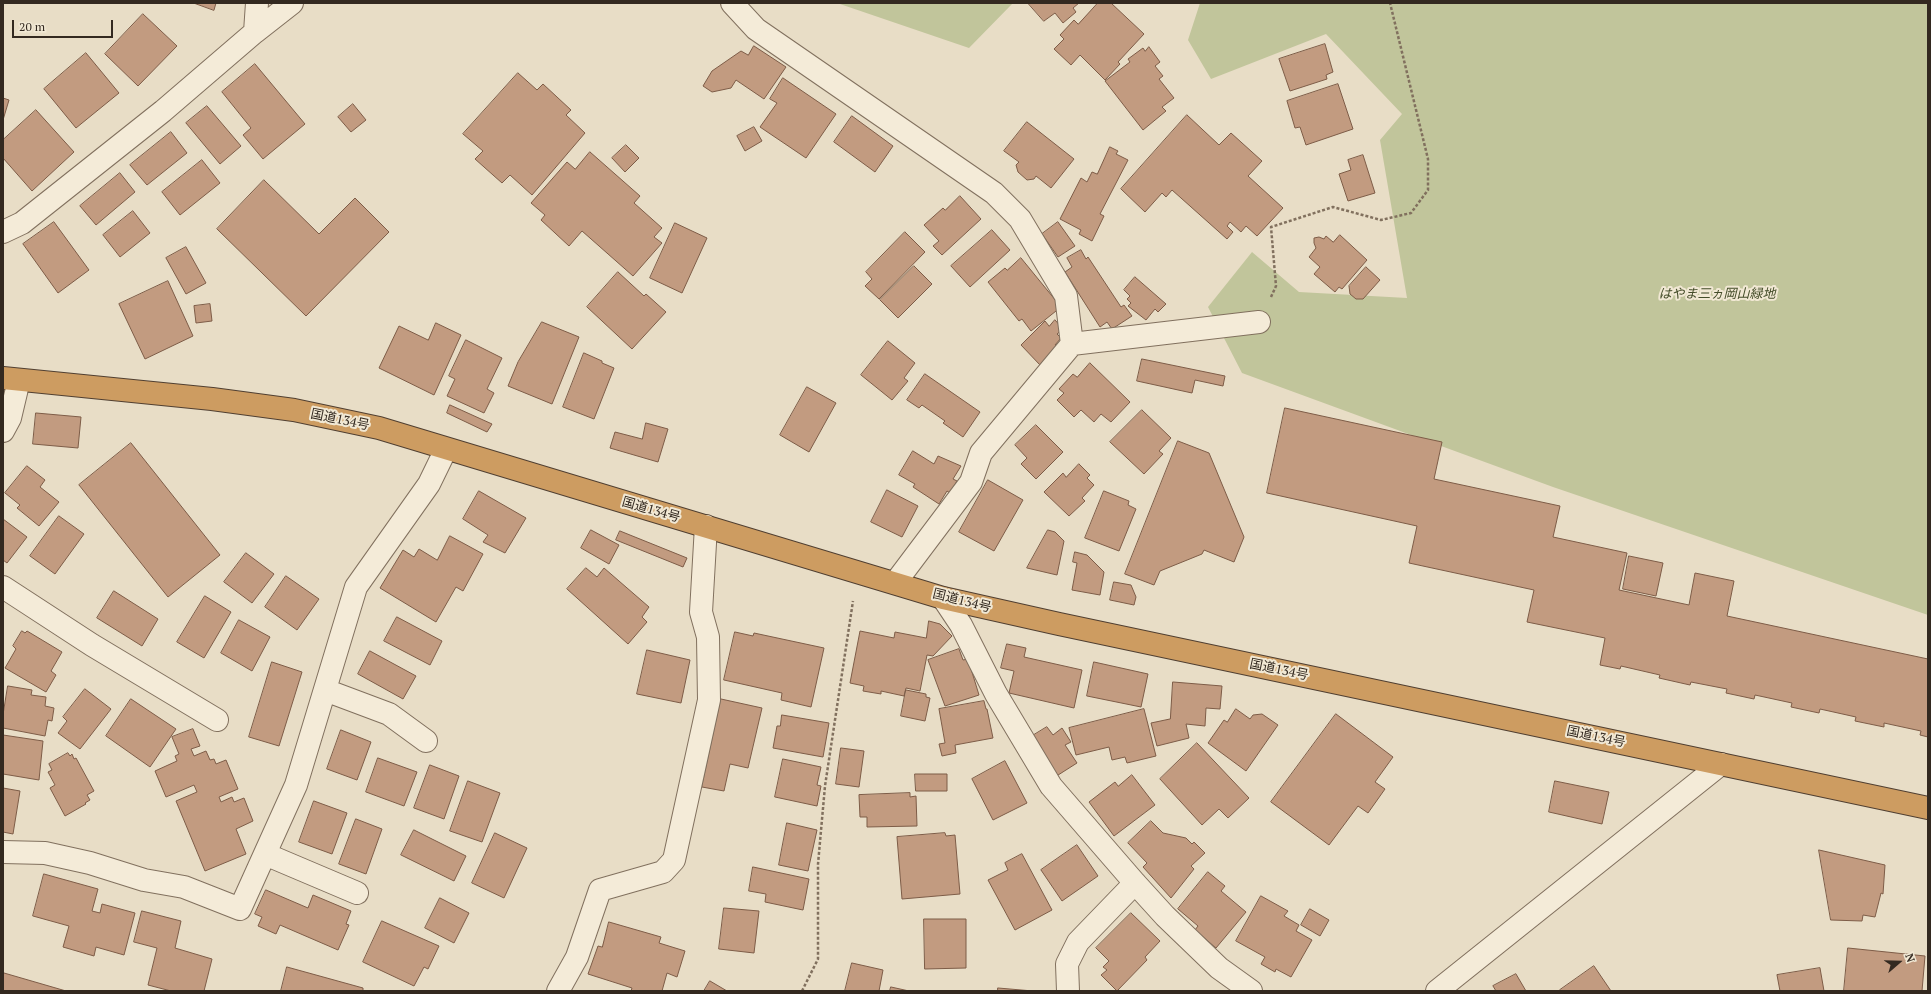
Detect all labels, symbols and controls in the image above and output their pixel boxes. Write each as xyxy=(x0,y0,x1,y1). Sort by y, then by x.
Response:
scale bar xyxy=(14,12,115,38)
text: 20 m xyxy=(19,19,45,34)
park label: はやま三ヵ岡山緑地 xyxy=(1659,286,1775,302)
street label: 国道134号 xyxy=(309,406,371,434)
street label: 国道134号 xyxy=(620,494,682,526)
street label: 国道134号 xyxy=(931,586,993,616)
street label: 国道134号 xyxy=(1248,656,1310,684)
street label: 国道134号 xyxy=(1565,723,1627,751)
north arrow xyxy=(1879,942,1919,982)
text: N xyxy=(1902,952,1918,964)

